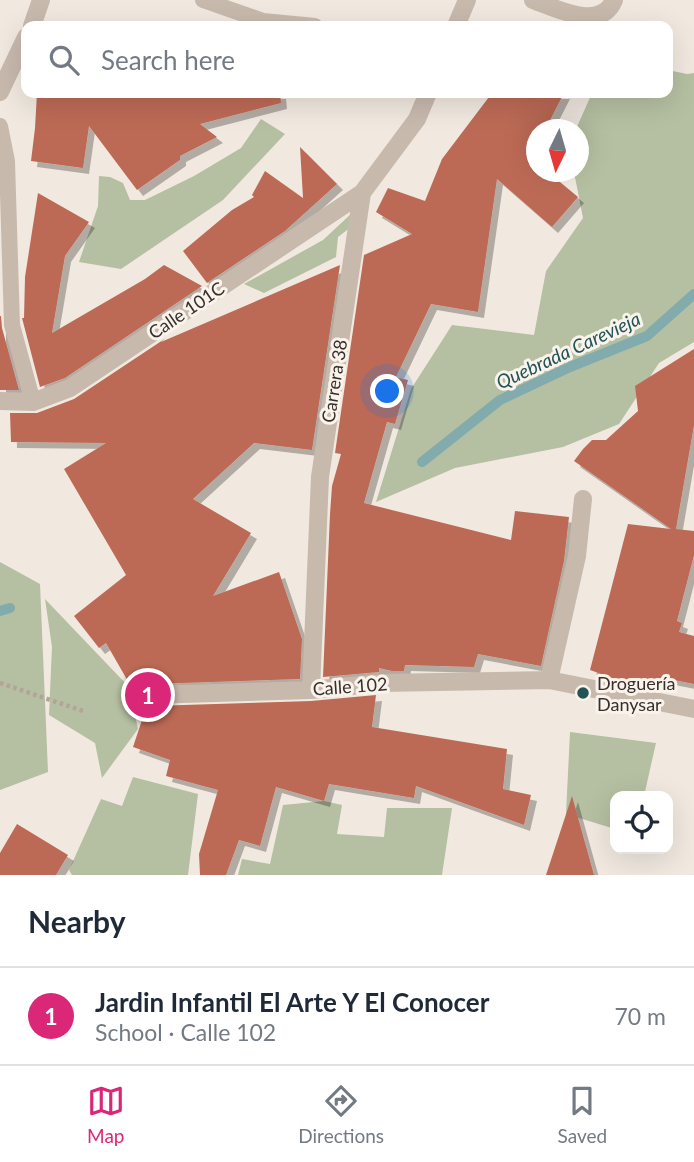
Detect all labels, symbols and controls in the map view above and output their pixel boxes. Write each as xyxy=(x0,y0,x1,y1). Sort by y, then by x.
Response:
search box xyxy=(21,21,673,98)
icon: search xyxy=(45,41,83,79)
text: Search here xyxy=(101,44,235,76)
north arrow xyxy=(526,119,589,182)
street label: Calle 101C xyxy=(144,277,228,343)
water label: Quebrada Carevieja xyxy=(492,307,644,393)
street label: Carrera 38 xyxy=(317,338,351,424)
your location xyxy=(370,374,404,408)
pin: 1 xyxy=(125,669,171,721)
street label: Calle 102 xyxy=(312,672,388,700)
place label: Droguería Danysar xyxy=(597,672,676,715)
marker: Droguería Danysar xyxy=(575,685,591,701)
map controls xyxy=(610,791,673,854)
button: locate xyxy=(610,791,673,854)
text: Nearby xyxy=(28,903,126,939)
text: Jardin Infantil El Arte Y El Conocer xyxy=(95,986,489,1018)
text: 1 xyxy=(44,1002,58,1030)
text: 70 m xyxy=(615,1002,666,1030)
text: School · Calle 102 xyxy=(95,1018,276,1046)
tab: Map xyxy=(87,1082,125,1147)
tab: Directions xyxy=(298,1082,384,1147)
tab: Saved xyxy=(558,1082,607,1147)

